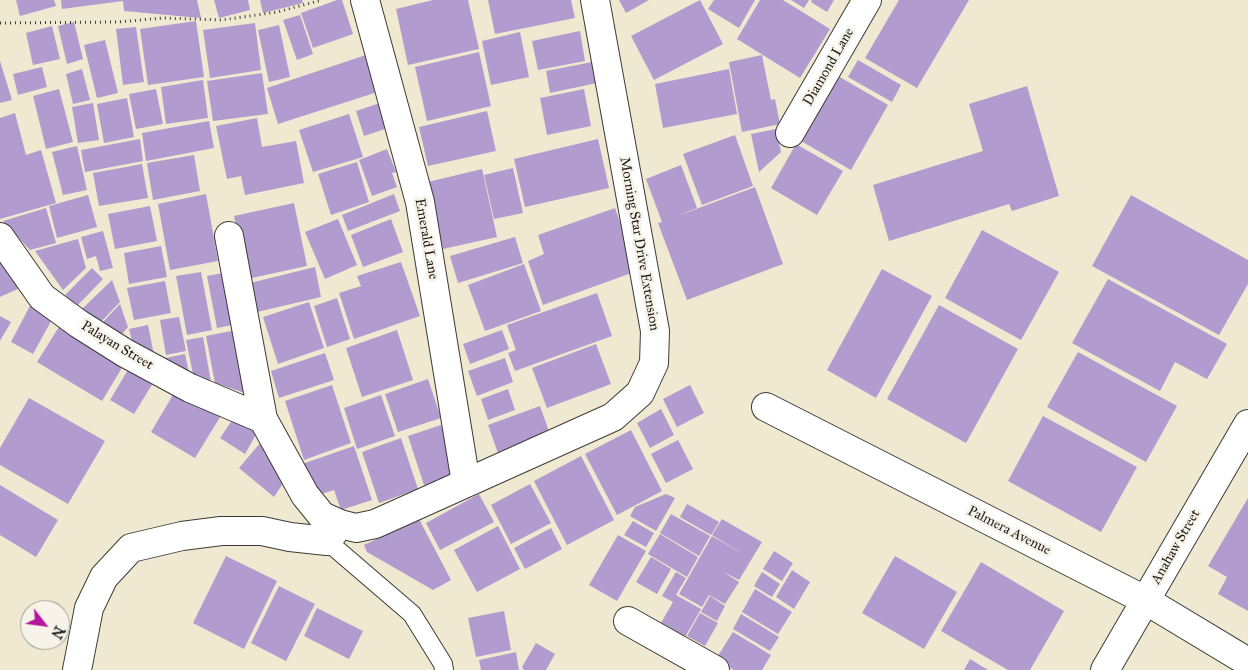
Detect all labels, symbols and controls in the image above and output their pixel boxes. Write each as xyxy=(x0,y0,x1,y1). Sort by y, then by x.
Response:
street label: Diamond Lane xyxy=(800,25,858,109)
street label: Morning Star Drive Extension xyxy=(615,156,663,332)
street label: Emerald Lane xyxy=(411,197,441,281)
street label: Palayan Street xyxy=(78,318,156,374)
street label: Palmera Avenue xyxy=(965,503,1053,559)
street label: Anahaw Street xyxy=(1148,507,1204,587)
north arrow xyxy=(20,600,70,650)
text: N xyxy=(47,623,68,642)

